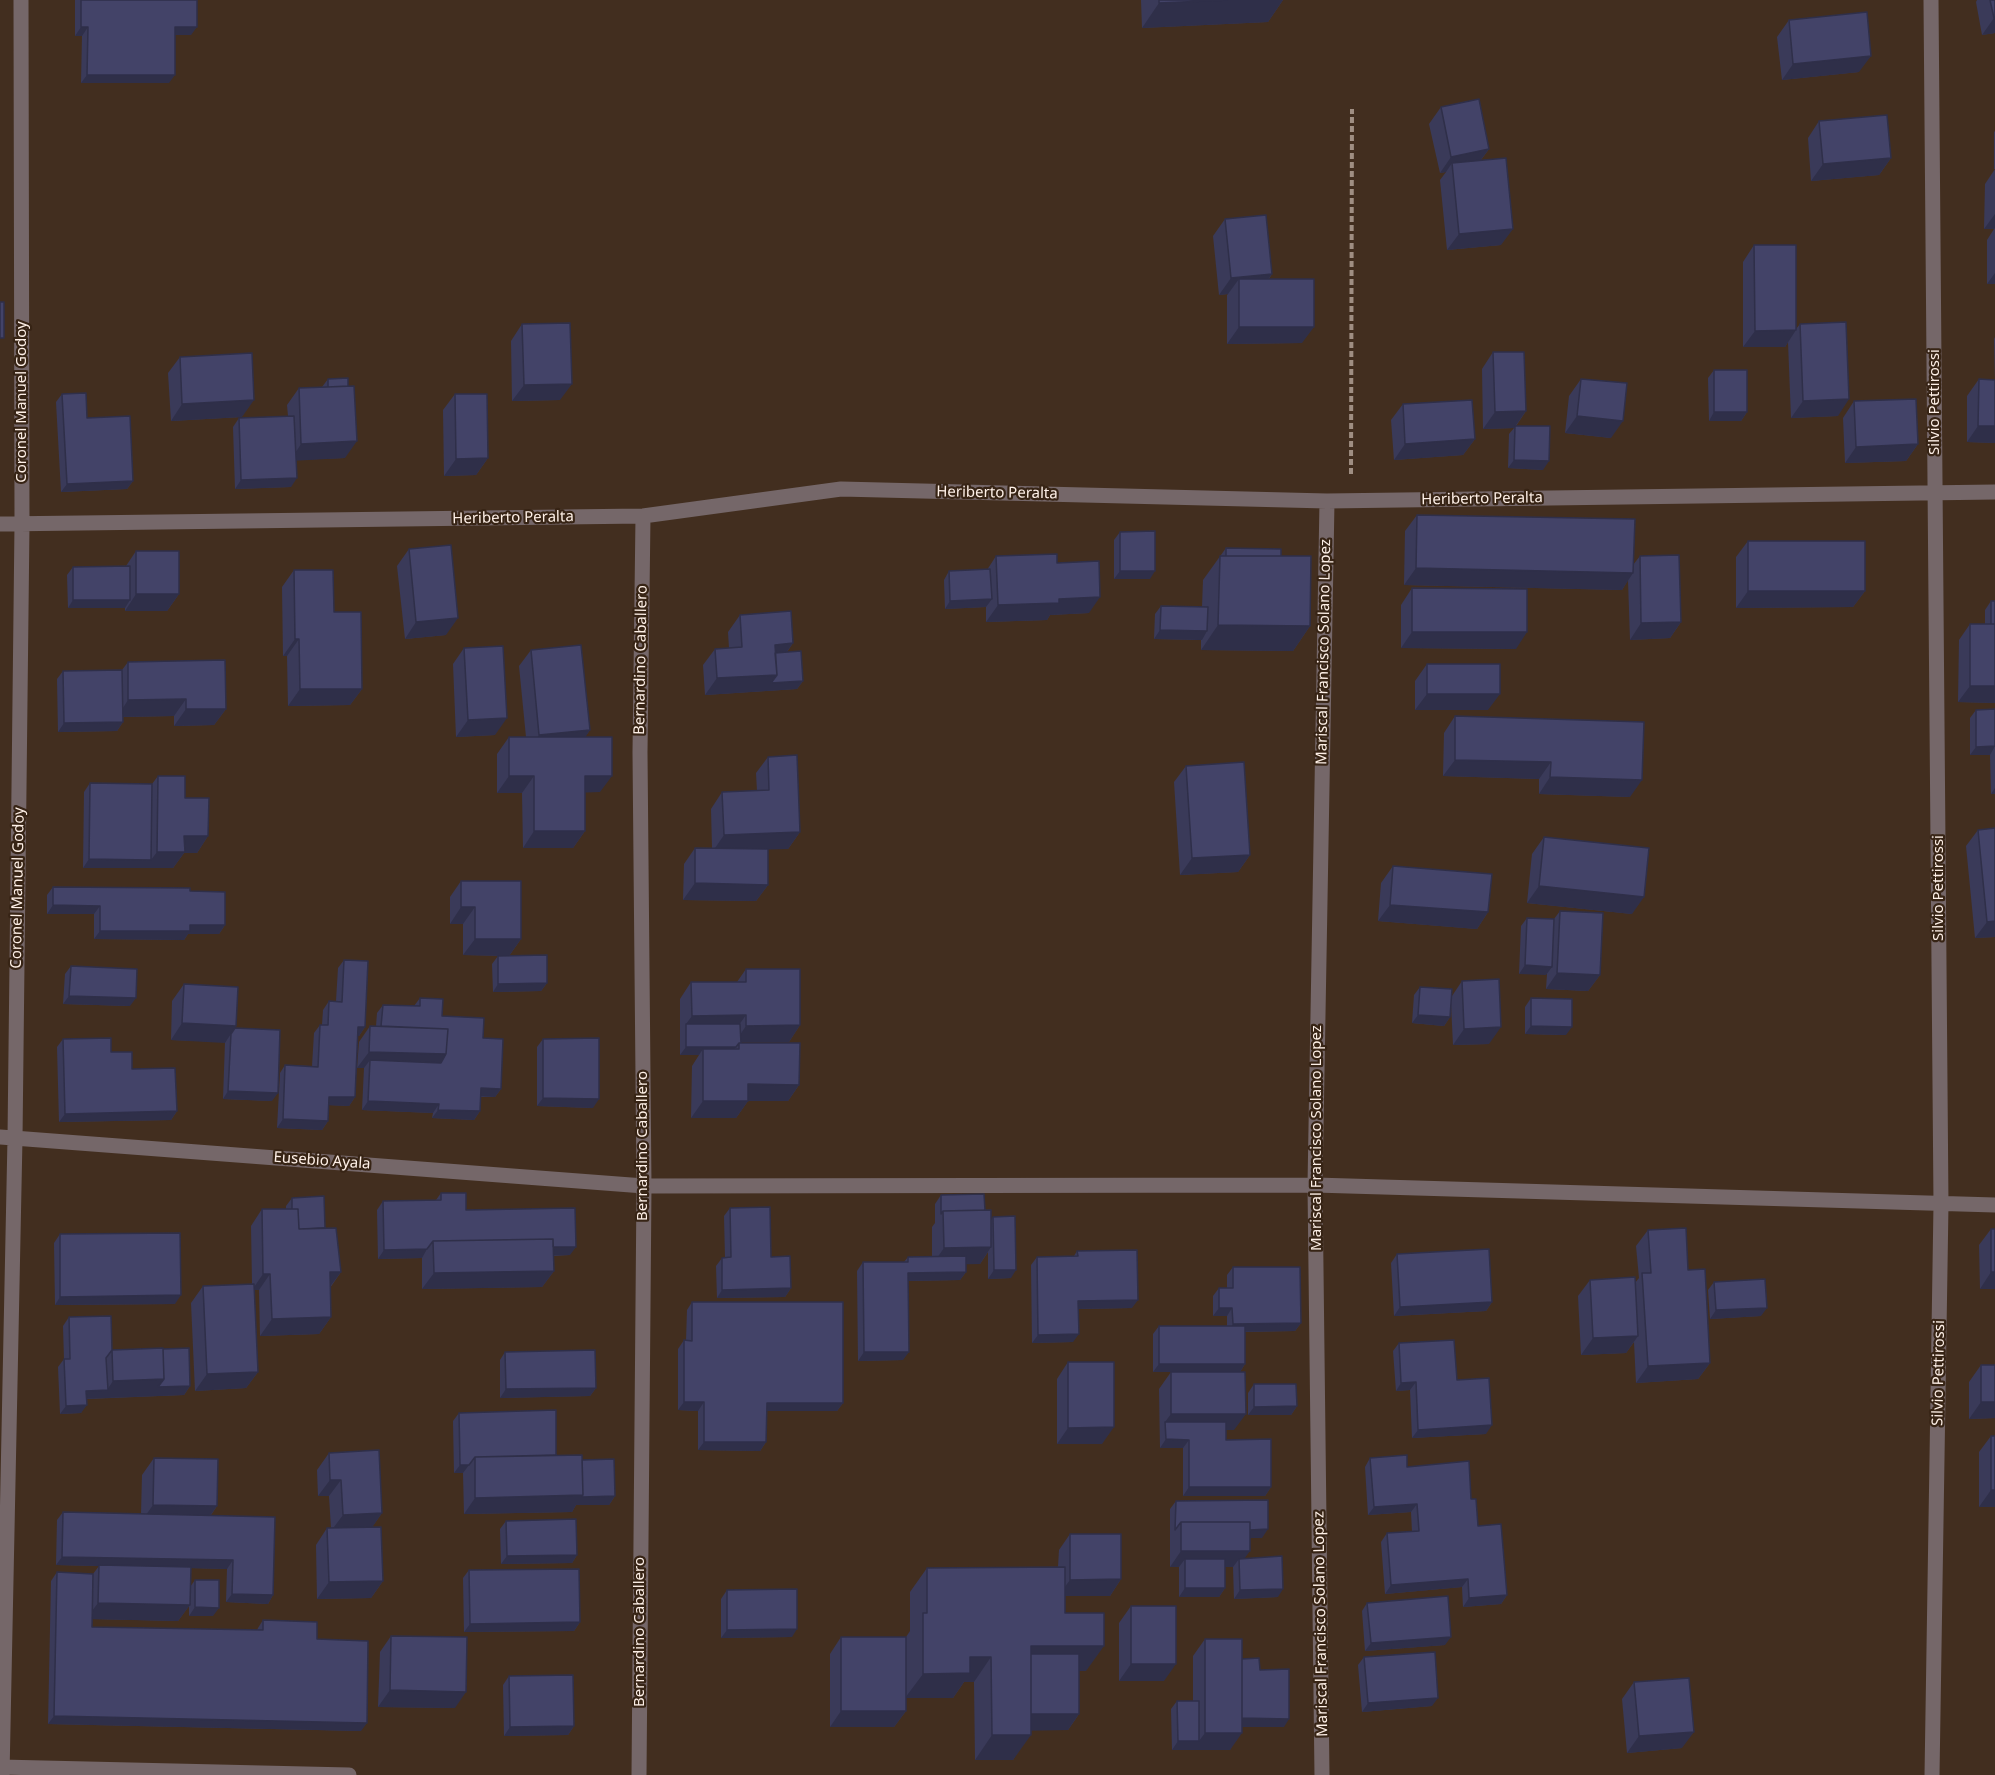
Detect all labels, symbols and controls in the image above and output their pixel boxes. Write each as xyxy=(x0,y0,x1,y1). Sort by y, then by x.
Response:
street label: Coronel Manuel Godoy xyxy=(13,321,31,483)
street label: Silvio Pettirossi xyxy=(1926,349,1944,455)
street label: Heriberto Peralta xyxy=(936,483,1058,503)
street label: Heriberto Peralta xyxy=(1421,489,1543,509)
street label: Heriberto Peralta xyxy=(452,508,574,528)
street label: Mariscal Francisco Solano Lopez xyxy=(1313,539,1335,765)
street label: Bernardino Caballero xyxy=(631,585,651,735)
street label: Coronel Manuel Godoy xyxy=(8,807,28,969)
street label: Silvio Pettirossi xyxy=(1930,835,1948,941)
street label: Mariscal Francisco Solano Lopez xyxy=(1308,1025,1326,1251)
street label: Bernardino Caballero xyxy=(634,1071,652,1221)
street label: Eusebio Ayala xyxy=(273,1149,371,1173)
street label: Silvio Pettirossi xyxy=(1929,1320,1949,1426)
street label: Mariscal Francisco Solano Lopez xyxy=(1310,1511,1332,1737)
street label: Bernardino Caballero xyxy=(631,1557,649,1707)

